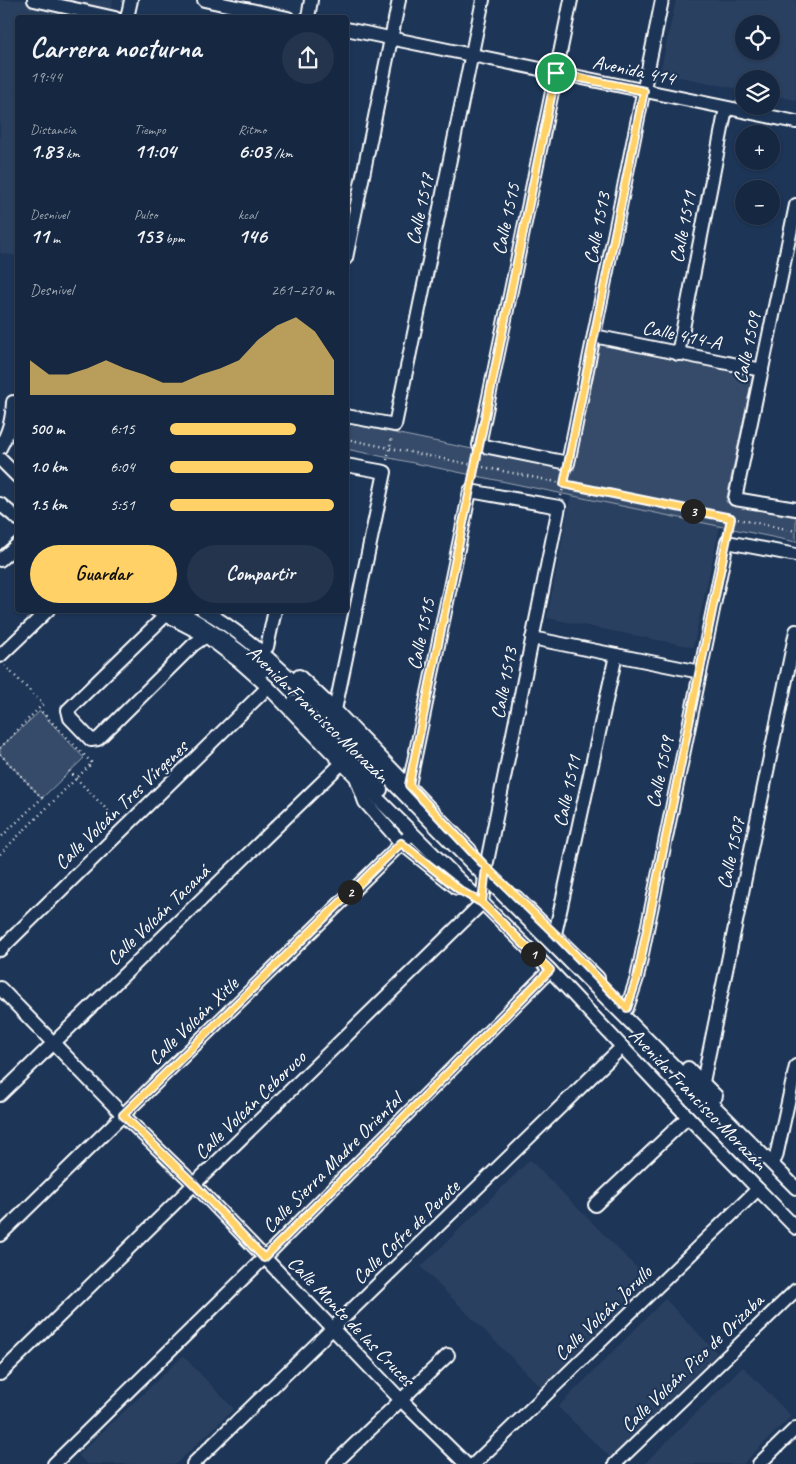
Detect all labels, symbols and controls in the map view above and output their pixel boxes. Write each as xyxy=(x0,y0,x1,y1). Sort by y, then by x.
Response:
map controls xyxy=(735,15,780,225)
button: locate xyxy=(735,15,780,60)
text: Carrera nocturna xyxy=(30,30,201,65)
button: share xyxy=(282,32,334,84)
street label: Avenida 414 xyxy=(590,49,679,91)
pin xyxy=(535,52,577,94)
icon: arrive xyxy=(542,59,570,87)
text: 19:44 xyxy=(30,67,62,87)
button: layers xyxy=(735,70,780,115)
text: Distancia xyxy=(30,121,76,138)
text: Tiempo xyxy=(134,121,166,138)
text: Ritmo xyxy=(238,121,266,138)
button: + xyxy=(735,125,780,170)
text: 1.83 xyxy=(30,138,63,164)
text: 11:04 xyxy=(134,138,176,164)
text: 6:03 xyxy=(238,138,271,164)
text: km xyxy=(63,145,80,162)
text: /km xyxy=(271,145,293,162)
street label: Calle 1517 xyxy=(400,170,440,247)
street label: Calle 1515 xyxy=(486,180,526,257)
button: − xyxy=(735,180,780,225)
street label: Calle 1513 xyxy=(578,188,617,266)
street label: Calle 1511 xyxy=(664,188,702,265)
text: Desnivel xyxy=(30,206,68,223)
text: Pulso xyxy=(134,206,157,223)
text: kcal xyxy=(238,206,257,223)
text: 11 xyxy=(30,223,49,249)
text: 153 xyxy=(134,223,162,249)
text: 146 xyxy=(238,223,267,249)
text: m xyxy=(49,230,60,247)
text: bpm xyxy=(162,230,185,247)
text: Desnivel xyxy=(30,280,73,300)
text: 261–270 m xyxy=(271,280,334,300)
street label: Calle 1509 xyxy=(727,308,767,386)
street label: Calle 414-A xyxy=(640,314,725,356)
text: 500 m xyxy=(30,419,64,439)
text: 6:15 xyxy=(110,419,135,439)
text: 1.0 km xyxy=(30,457,67,477)
text: 6:04 xyxy=(110,457,135,477)
text: 1.5 km xyxy=(30,495,67,515)
text: 5:51 xyxy=(110,495,135,515)
pin: 3 xyxy=(680,498,706,524)
text: 3 xyxy=(690,503,697,520)
button: Guardar xyxy=(30,545,177,603)
button: Compartir xyxy=(187,545,334,603)
street label: Calle 1515 xyxy=(401,595,441,672)
street label: Avenida Francisco Morazán xyxy=(242,640,395,789)
street label: Calle 1513 xyxy=(485,643,524,721)
street label: Calle 1509 xyxy=(640,732,680,810)
street label: Calle Volcán Tres Vírgenes xyxy=(49,733,194,875)
street label: Calle 1511 xyxy=(547,752,587,829)
street label: Calle 1507 xyxy=(711,814,751,891)
street label: Calle Volcán Tacaná xyxy=(101,858,217,971)
pin: 2 xyxy=(338,880,362,904)
text: 2 xyxy=(347,884,354,901)
pin: 1 xyxy=(520,942,546,966)
text: 1 xyxy=(530,946,537,963)
street label: Calle Volcán Xitle xyxy=(142,970,245,1070)
street label: Avenida Francisco Morazán xyxy=(624,1023,773,1176)
street label: Calle Volcán Ceboruco xyxy=(189,1045,312,1165)
street label: Calle Sierra Madre Oriental xyxy=(257,1085,410,1238)
street label: Calle Cofre de Perote xyxy=(347,1173,466,1290)
street label: Calle Monte de las Cruces xyxy=(282,1250,421,1393)
street label: Calle Volcán Jorullo xyxy=(549,1259,658,1366)
street label: Calle Volcán Pico de Orizaba xyxy=(615,1287,770,1438)

